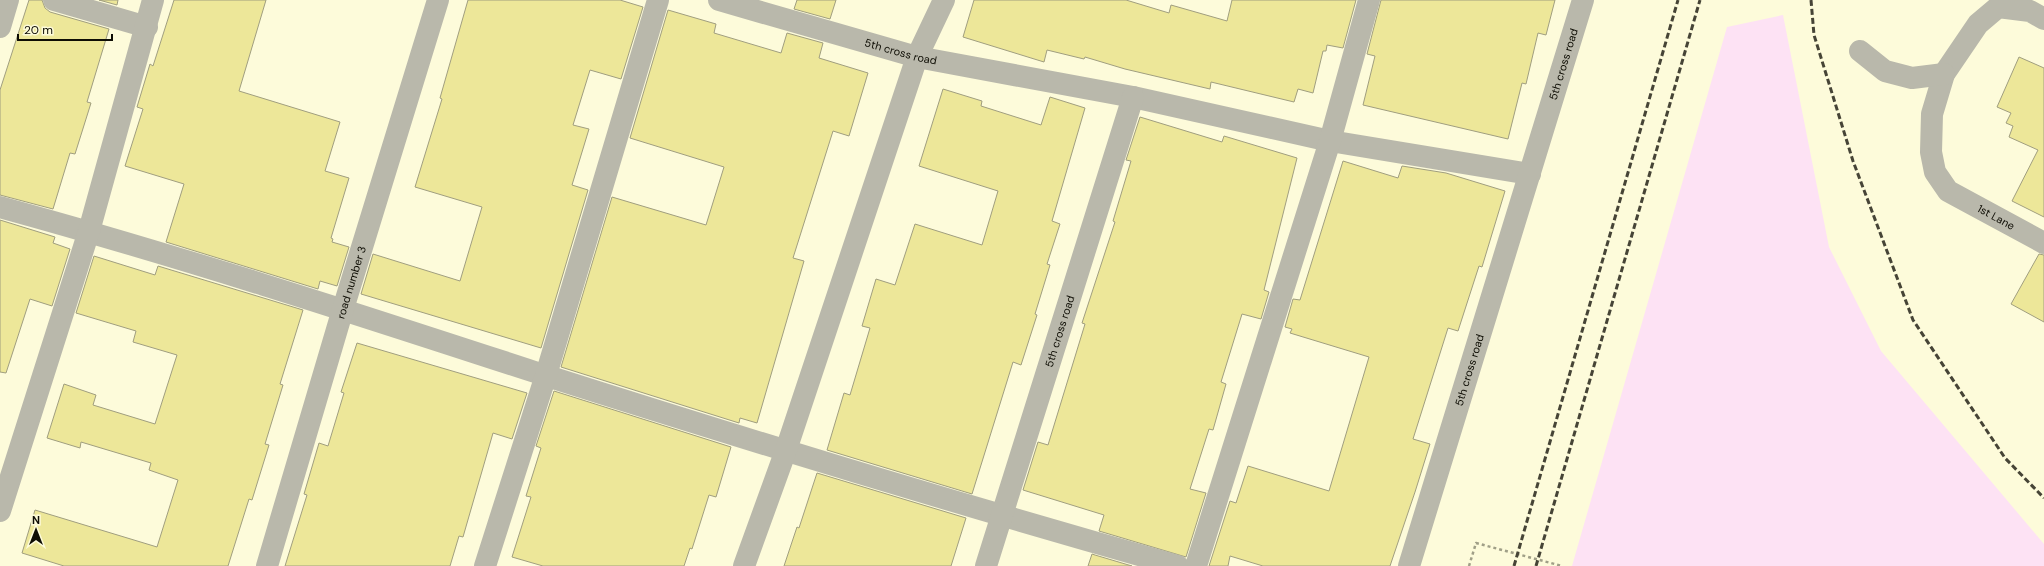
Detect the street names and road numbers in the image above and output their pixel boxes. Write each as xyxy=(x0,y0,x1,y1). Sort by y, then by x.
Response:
street label: 5th cross road xyxy=(1546,27,1581,102)
street label: 5th cross road xyxy=(863,35,938,68)
street label: 1st Lane xyxy=(1975,201,2017,233)
street label: road number 3 xyxy=(334,244,369,320)
street label: 5th cross road xyxy=(1042,294,1077,369)
street label: 5th cross road xyxy=(1452,332,1487,408)

